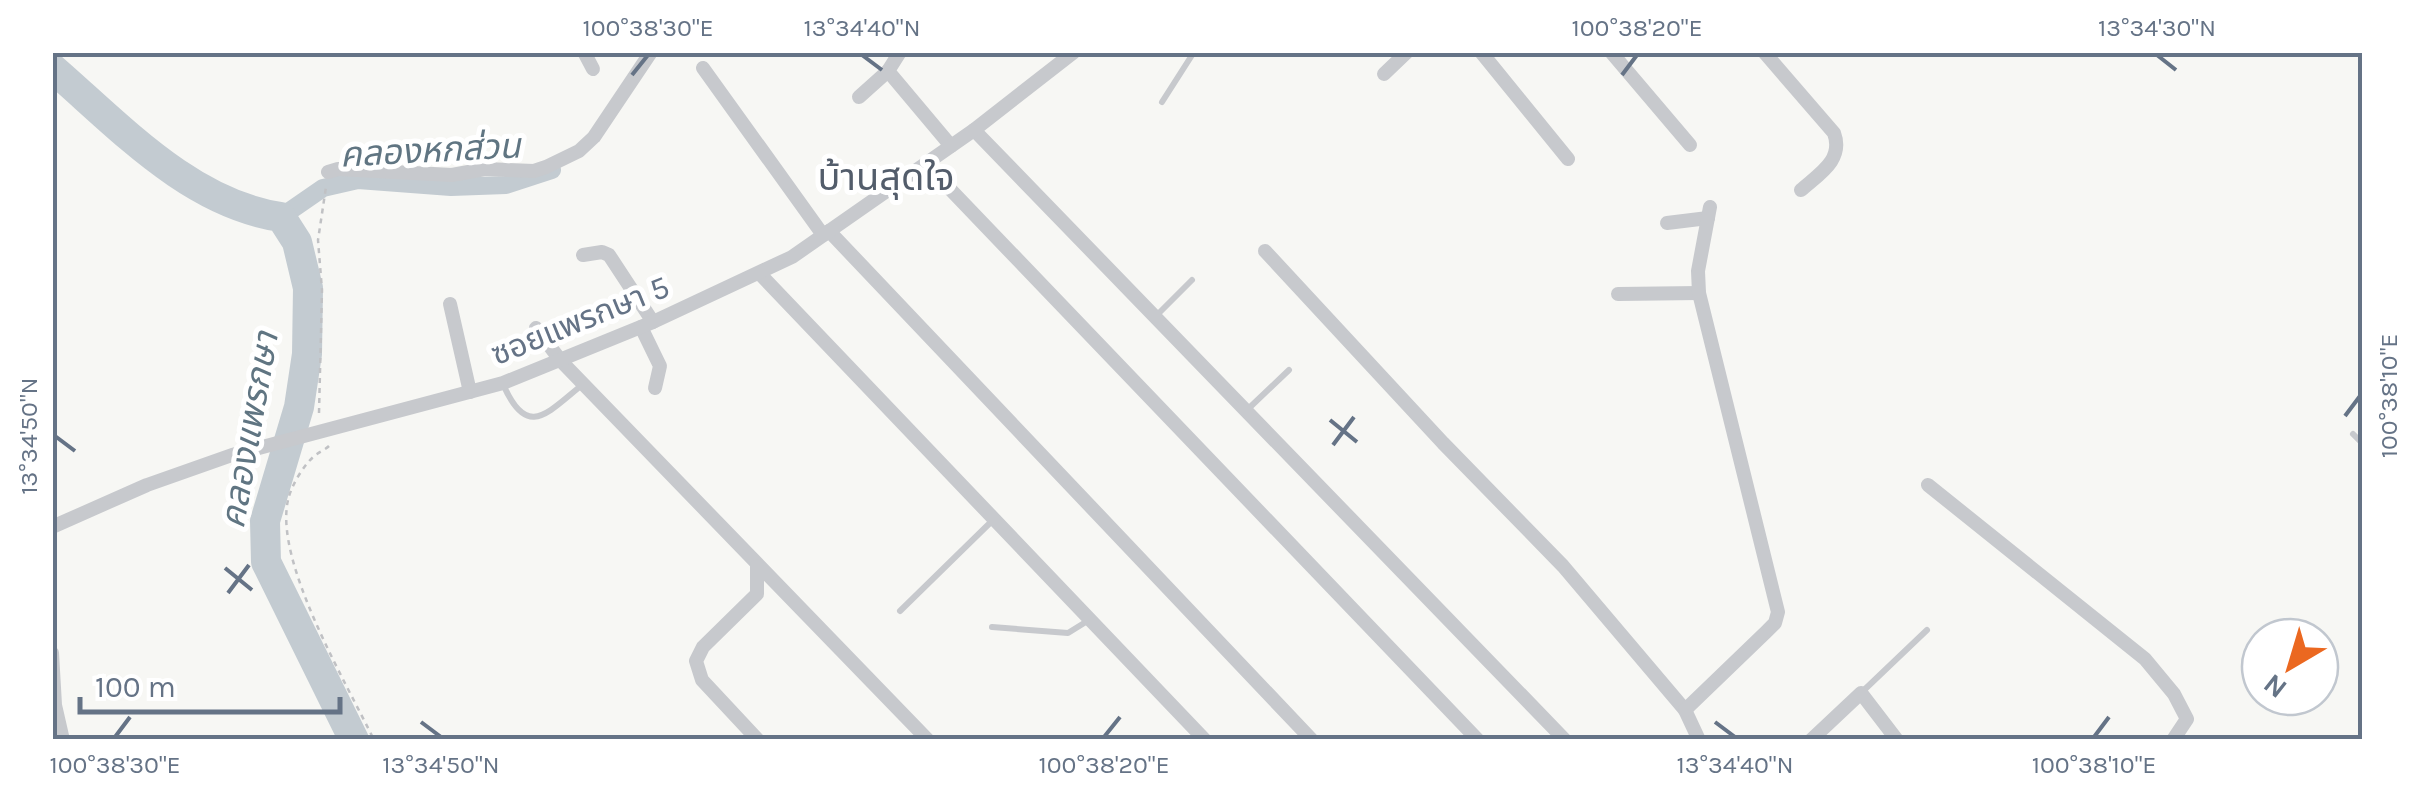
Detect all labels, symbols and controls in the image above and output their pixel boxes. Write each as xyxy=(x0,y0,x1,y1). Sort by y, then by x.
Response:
text: 100°38'30"E xyxy=(582,13,714,42)
text: 13°34'40"N xyxy=(803,13,921,42)
text: 100°38'20"E xyxy=(1572,13,1702,42)
text: 13°34'30"N xyxy=(2098,13,2216,42)
water label: คลองหกส่วน xyxy=(339,125,524,176)
district label: บ้านสุดใจ xyxy=(818,155,954,200)
street label: ซอยแพรกษา 5 xyxy=(486,268,675,373)
water label: คลองแพรกษา xyxy=(212,327,287,531)
text: 100°38'10"E xyxy=(2374,334,2403,458)
text: 13°34'50"N xyxy=(14,377,43,495)
north arrow xyxy=(2240,617,2340,717)
scale bar xyxy=(80,652,340,714)
text: N xyxy=(2257,667,2293,705)
text: 100 m xyxy=(95,669,176,705)
text: 100°38'30"E xyxy=(49,750,181,779)
text: 13°34'50"N xyxy=(382,750,500,779)
text: 100°38'20"E xyxy=(1039,750,1169,779)
text: 13°34'40"N xyxy=(1676,750,1794,779)
text: 100°38'10"E xyxy=(2032,750,2156,779)

